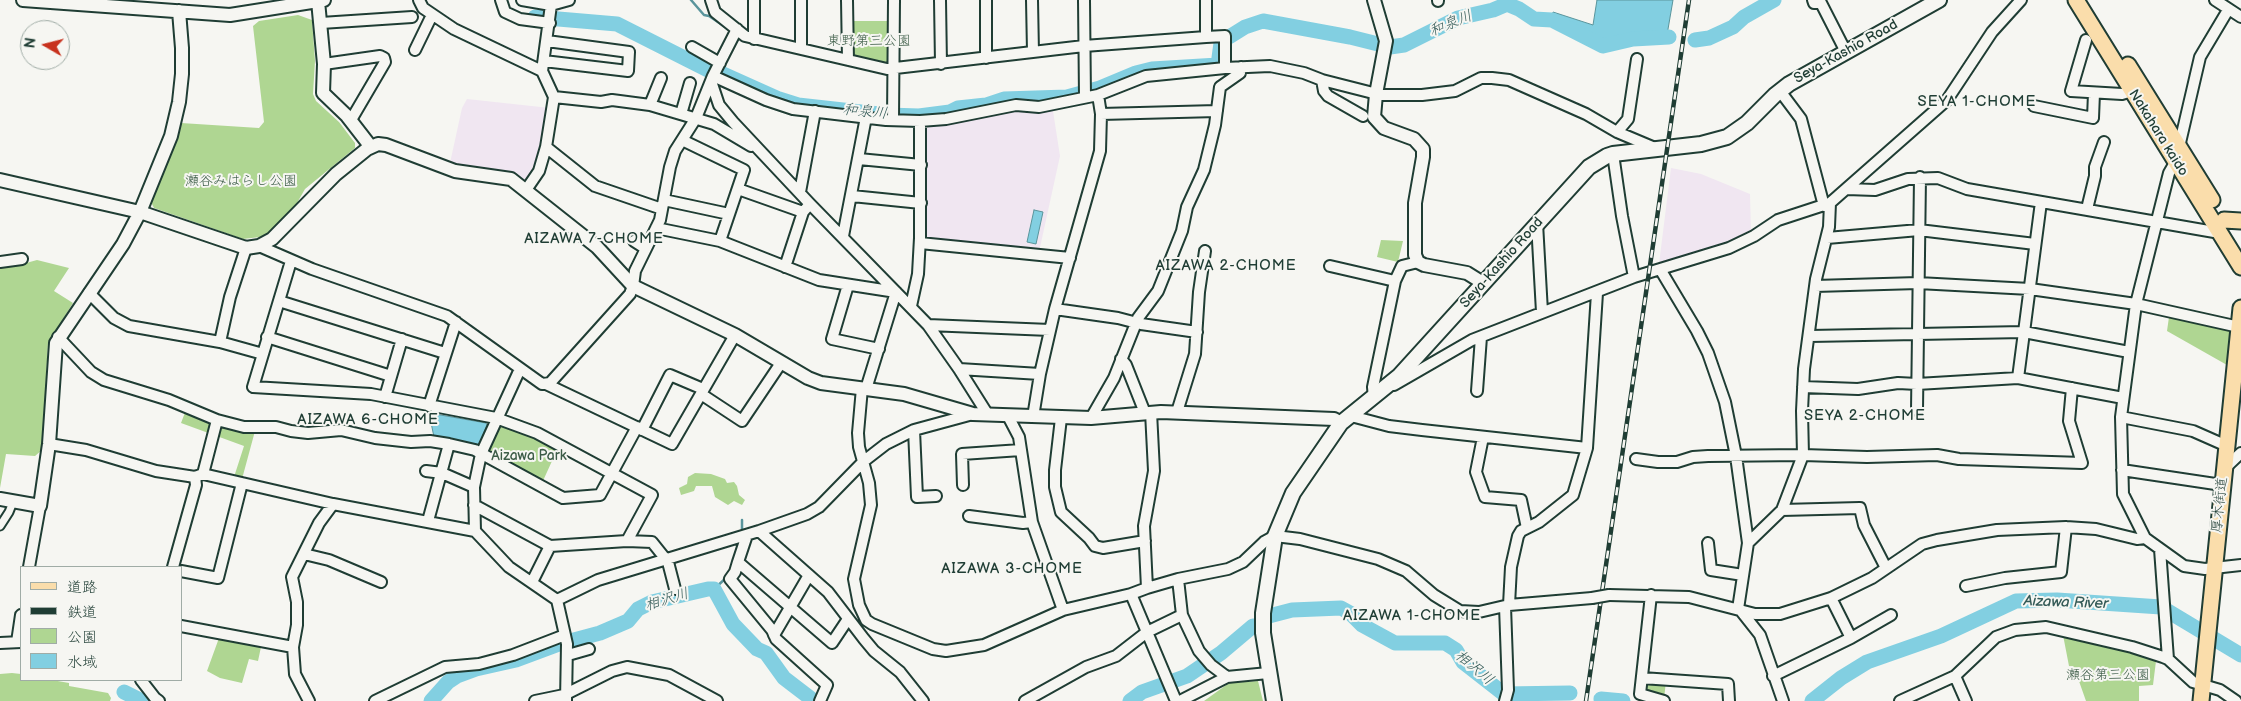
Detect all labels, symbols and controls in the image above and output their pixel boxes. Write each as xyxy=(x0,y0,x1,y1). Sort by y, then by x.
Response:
water label: 和泉川 xyxy=(1427,7,1475,41)
street label: Seya-Kashio Road xyxy=(1791,17,1901,87)
north arrow xyxy=(20,20,70,70)
park label: 東野第三公園 xyxy=(827,33,911,49)
text: N xyxy=(21,37,40,49)
street label: Nakahara kaido xyxy=(2125,87,2191,179)
district label: SEYA 1-CHOME xyxy=(1916,93,2038,111)
water label: 和泉川 xyxy=(842,101,888,123)
park label: 瀬谷みはらし公園 xyxy=(185,173,297,189)
street label: Seya-Kashio Road xyxy=(1457,214,1547,312)
district label: AIZAWA 7-CHOME xyxy=(522,230,666,248)
district label: AIZAWA 2-CHOME xyxy=(1154,257,1298,275)
district label: SEYA 2-CHOME xyxy=(1803,407,1927,425)
district label: AIZAWA 6-CHOME xyxy=(295,411,441,429)
park label: Aizawa Park xyxy=(491,448,567,464)
street label: 厚木街道 xyxy=(2209,476,2231,534)
district label: AIZAWA 3-CHOME xyxy=(939,560,1085,578)
legend xyxy=(20,566,182,681)
text: 道路 xyxy=(67,578,97,597)
water label: 相沢川 xyxy=(643,585,691,615)
water label: Aizawa River xyxy=(2023,593,2109,613)
text: 鉄道 xyxy=(67,603,97,622)
district label: AIZAWA 1-CHOME xyxy=(1341,607,1483,625)
text: 公園 xyxy=(67,628,97,647)
water label: 相沢川 xyxy=(1451,647,1497,689)
text: 水域 xyxy=(67,653,97,672)
park label: 瀬谷第三公園 xyxy=(2066,667,2150,683)

